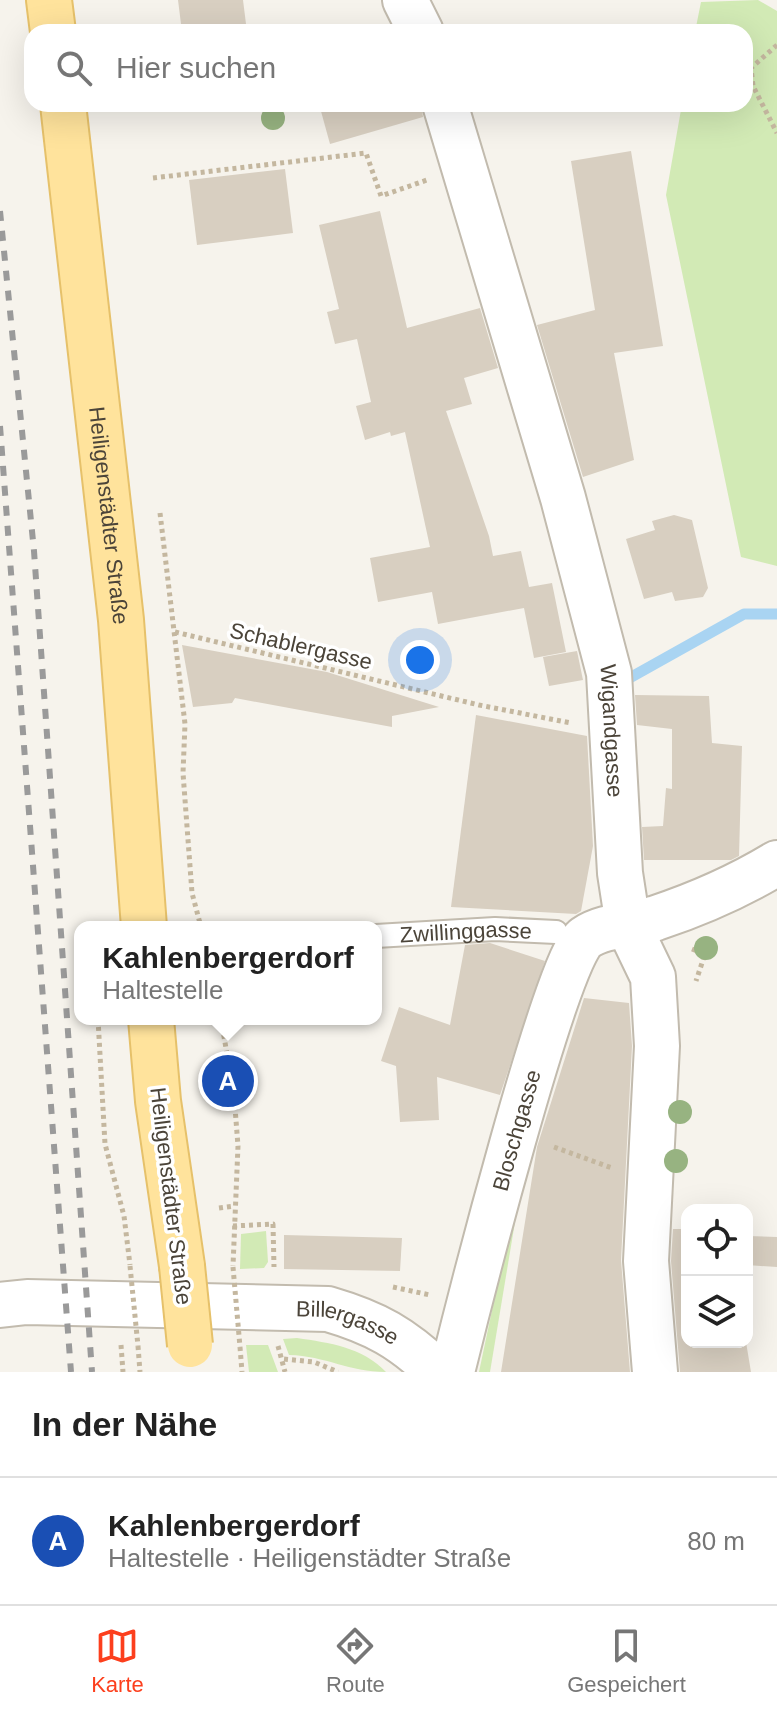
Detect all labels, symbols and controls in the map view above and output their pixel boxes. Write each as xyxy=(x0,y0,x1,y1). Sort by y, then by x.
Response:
search box xyxy=(24,24,753,112)
icon: search xyxy=(52,46,96,90)
text: Hier suchen xyxy=(116,51,276,84)
street label: Heiligenstädter Straße xyxy=(85,405,134,626)
street label: Schablergasse xyxy=(227,617,375,675)
your location xyxy=(400,640,440,680)
street label: Wigandgasse xyxy=(596,663,628,798)
street label: Zwillinggasse xyxy=(399,916,532,947)
popup xyxy=(74,921,382,1025)
text: Kahlenbergerdorf xyxy=(102,941,354,974)
text: Haltestelle xyxy=(102,975,224,1005)
pin: A xyxy=(202,1051,254,1111)
street label: Bloschgasse xyxy=(487,1067,545,1194)
street label: Heiligenstädter Straße xyxy=(145,1086,197,1306)
map controls xyxy=(681,1204,753,1348)
button: locate xyxy=(681,1204,753,1276)
button: layers xyxy=(681,1276,753,1348)
street label: Billergasse xyxy=(296,1296,404,1349)
text: In der Nähe xyxy=(32,1405,217,1443)
text: Kahlenbergerdorf xyxy=(108,1509,360,1542)
text: A xyxy=(49,1526,67,1556)
text: 80 m xyxy=(687,1526,745,1556)
text: Haltestelle · Heiligenstädter Straße xyxy=(108,1543,511,1573)
tab: Karte xyxy=(91,1624,144,1698)
tab: Route xyxy=(326,1624,385,1698)
tab: Gespeichert xyxy=(567,1624,686,1698)

